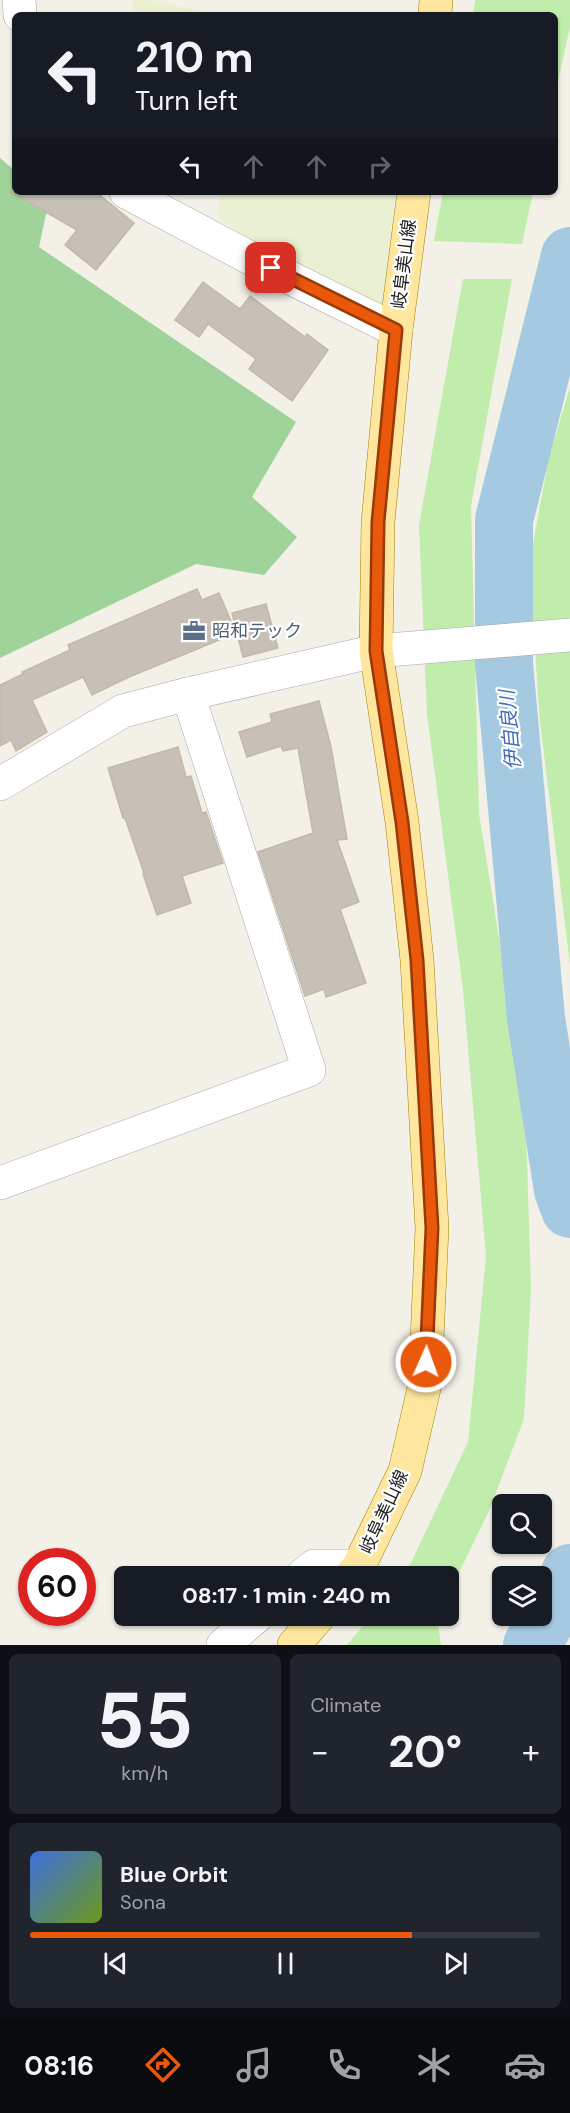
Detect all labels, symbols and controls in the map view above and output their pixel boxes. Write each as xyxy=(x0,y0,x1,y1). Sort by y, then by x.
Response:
text: 210 m xyxy=(135,30,253,85)
icon: left xyxy=(36,36,114,114)
text: Turn left xyxy=(135,83,238,118)
icon: left xyxy=(174,150,207,183)
icon: ahead xyxy=(237,150,270,183)
icon: ahead xyxy=(300,150,333,183)
icon: right xyxy=(363,150,396,183)
street label: 岐阜美山線 xyxy=(387,218,421,310)
pin xyxy=(245,242,296,293)
icon: arrive xyxy=(254,251,287,284)
office icon: 昭和テック xyxy=(181,618,207,644)
place label: 昭和テック xyxy=(212,619,302,643)
water label: 伊自良川 xyxy=(493,687,526,771)
position arrow xyxy=(394,1330,458,1394)
street label: 岐阜美山線 xyxy=(354,1466,414,1558)
map controls xyxy=(492,1494,552,1626)
button: search xyxy=(492,1494,552,1554)
speed limit sign: 60 xyxy=(18,1548,96,1626)
button: layers xyxy=(492,1566,552,1626)
text: 08:17 · 1 min · 240 m xyxy=(182,1581,391,1610)
text: 55 xyxy=(96,1670,193,1771)
text: Climate xyxy=(311,1692,381,1718)
text: 20° xyxy=(388,1722,462,1781)
text: − xyxy=(311,1730,329,1773)
text: + xyxy=(522,1730,540,1773)
text: km/h xyxy=(121,1760,168,1786)
text: Blue Orbit xyxy=(120,1860,228,1889)
text: Sona xyxy=(120,1889,166,1915)
icon: previous xyxy=(99,1947,132,1980)
icon: pause xyxy=(269,1947,302,1980)
icon: next xyxy=(439,1947,472,1980)
icon: directions xyxy=(142,2044,184,2086)
icon: music xyxy=(233,2044,275,2086)
icon: phone xyxy=(323,2044,365,2086)
icon: climate xyxy=(413,2044,455,2086)
icon: car xyxy=(504,2044,546,2086)
text: 08:16 xyxy=(24,2048,94,2083)

